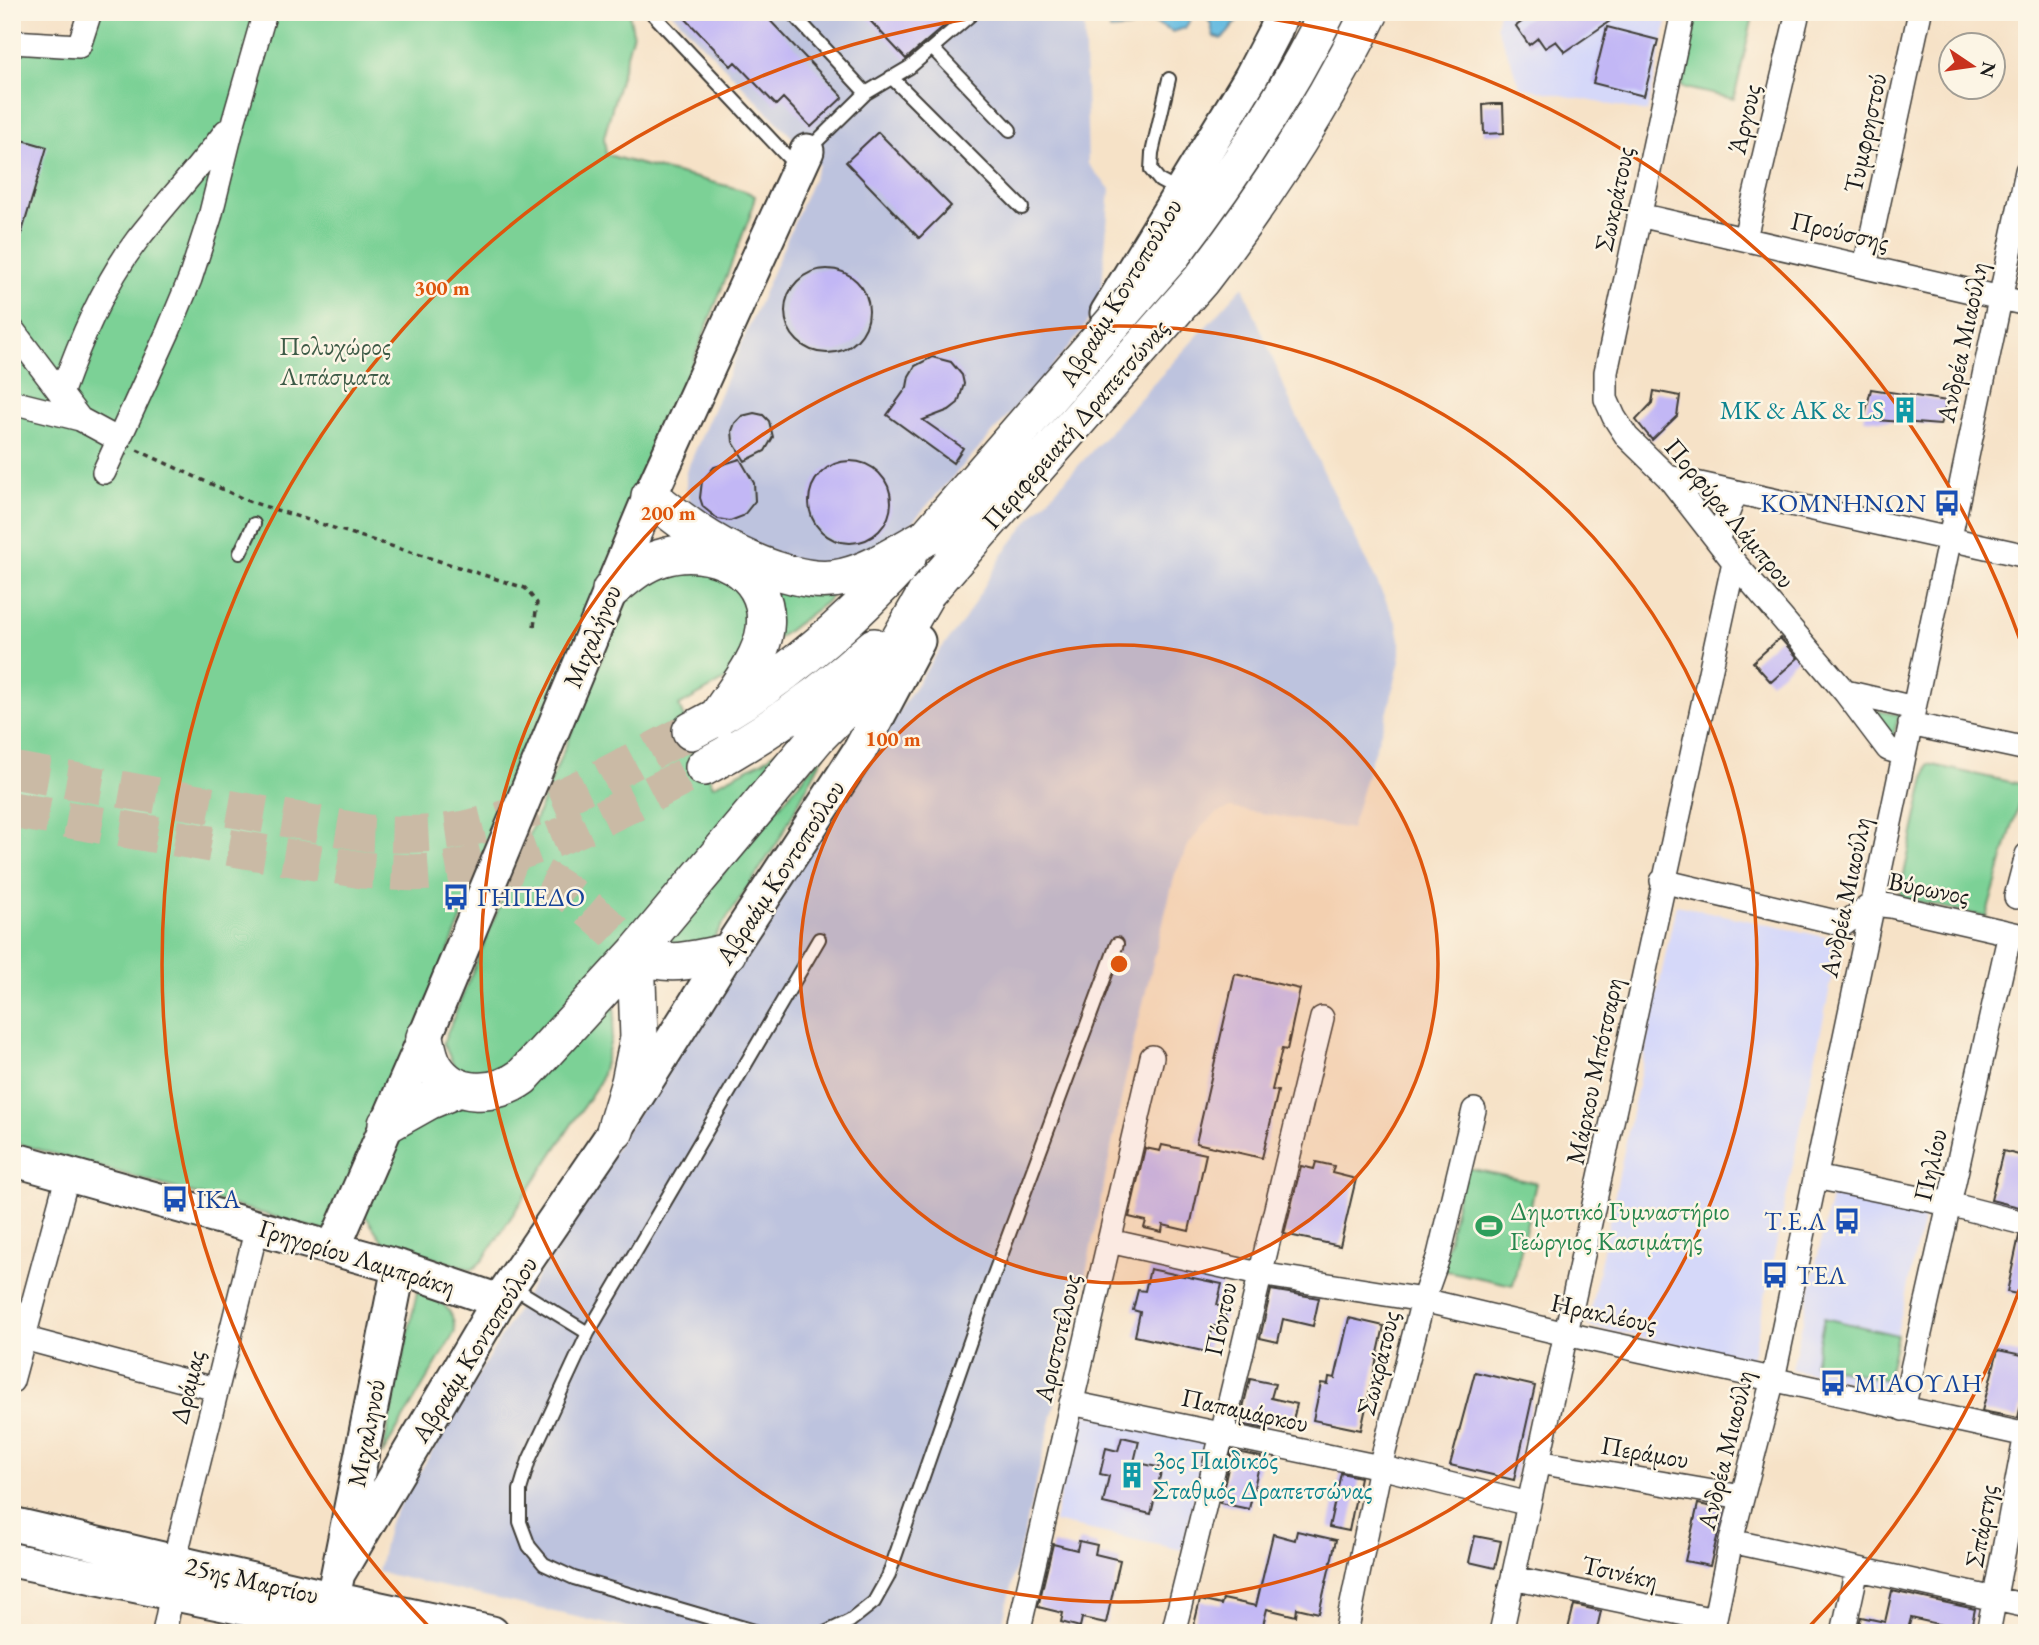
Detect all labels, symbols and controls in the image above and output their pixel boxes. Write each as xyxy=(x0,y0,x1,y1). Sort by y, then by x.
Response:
north arrow xyxy=(1938,32,2008,102)
text: N xyxy=(1974,59,2002,81)
street label: Τυμφρηστού xyxy=(1836,70,1894,196)
street label: Άργους xyxy=(1719,81,1769,158)
street label: Σωκράτους xyxy=(1586,143,1642,255)
street label: Αβραάμ Κοντοπούλου xyxy=(1050,192,1190,393)
street label: Προύσσης xyxy=(1787,203,1893,259)
street label: Ανδρέα Μιαούλη xyxy=(1928,259,1996,426)
text: 300 m xyxy=(414,274,470,301)
street label: Περιφερειακή Δραπετσώνας xyxy=(974,311,1176,537)
park label: Πολυχώρος Λιπάσματα xyxy=(279,329,391,393)
place label: MK & AK & LS xyxy=(1720,393,1884,427)
building icon: MK & AK & LS xyxy=(1890,395,1920,425)
street label: Πορφύρα Λάμπρου xyxy=(1657,431,1803,595)
place label: ΚΟΜΝΗΝΩΝ xyxy=(1761,486,1926,520)
bus stop icon: ΚΟΜΝΗΝΩΝ xyxy=(1932,488,1962,518)
text: 200 m xyxy=(640,499,696,526)
street label: Μιχαλήνου xyxy=(555,579,629,693)
text: 100 m xyxy=(865,725,921,752)
street label: Αβραάμ Κοντοπούλου xyxy=(707,773,852,972)
street label: Ανδρέα Μιαούλη xyxy=(1811,814,1879,981)
street label: Βύρωνος xyxy=(1885,863,1973,913)
place label: ΓΗΠΕΔΟ xyxy=(477,880,585,914)
bus stop icon: ΓΗΠΕΔΟ xyxy=(441,882,471,912)
centre of rings xyxy=(1107,952,1131,976)
street label: Μάρκου Μπότσαρη xyxy=(1558,974,1630,1168)
street label: Πηλίου xyxy=(1905,1125,1955,1205)
place label: ΙΚΑ xyxy=(196,1182,242,1216)
bus stop icon: ΙΚΑ xyxy=(160,1184,190,1214)
place label: Δημοτικό Γυμναστήριο Γεώργιος Κασιμάτης xyxy=(1510,1194,1730,1258)
place label: Τ.Ε.Λ xyxy=(1764,1204,1827,1238)
bus stop icon: Τ.Ε.Λ xyxy=(1832,1206,1862,1236)
street label: Γρηγορίου Λαμπράκη xyxy=(255,1211,459,1303)
sports icon: Δημοτικό Γυμναστήριο Γεώργιος Κασιμάτης xyxy=(1474,1211,1504,1241)
street label: Αβραάμ Κοντοπούλου xyxy=(402,1249,545,1450)
place label: ΤΕΛ xyxy=(1796,1258,1847,1292)
bus stop icon: ΤΕΛ xyxy=(1760,1260,1790,1290)
street label: Αριστοτέλους xyxy=(1025,1270,1088,1407)
street label: Πόντου xyxy=(1196,1279,1244,1359)
street label: Ηρακλέους xyxy=(1548,1285,1660,1341)
street label: Σωκράτους xyxy=(1349,1307,1407,1419)
street label: Δράμας xyxy=(161,1346,213,1428)
place label: ΜΙΑΟΥΛΗ xyxy=(1854,1366,1982,1400)
street label: Ανδρέα Μιαούλη xyxy=(1689,1367,1761,1534)
bus stop icon: ΜΙΑΟΥΛΗ xyxy=(1818,1368,1848,1398)
street label: Μιχαληνού xyxy=(339,1376,393,1490)
street label: Παπαμάρκου xyxy=(1178,1380,1312,1440)
street label: Περάμου xyxy=(1598,1428,1692,1476)
place label: 3ος Παιδικός Σταθμός Δραπετσώνας xyxy=(1153,1443,1372,1507)
building icon: 3ος Παιδικός Σταθμός Δραπετσώνας xyxy=(1117,1460,1147,1490)
street label: Σπάρτης xyxy=(1957,1482,2005,1570)
street label: Τσινέκη xyxy=(1579,1547,1661,1597)
street label: 25ης Μαρτίου xyxy=(182,1548,322,1612)

